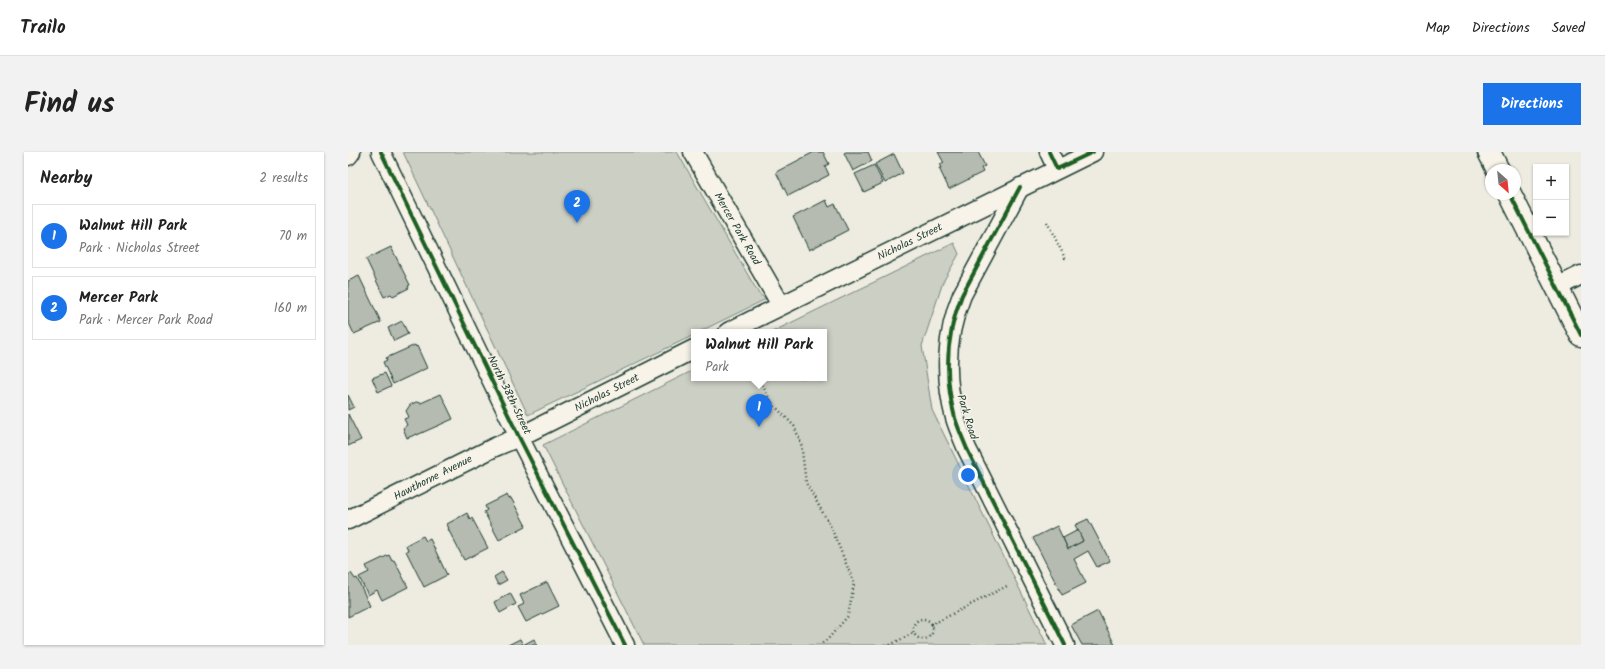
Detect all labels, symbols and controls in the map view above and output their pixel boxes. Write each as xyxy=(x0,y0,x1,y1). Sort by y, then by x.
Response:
text: Trailo xyxy=(20,13,66,43)
text: Map xyxy=(1425,17,1450,39)
text: Directions xyxy=(1472,17,1530,39)
text: Saved xyxy=(1552,17,1585,39)
text: Find us xyxy=(24,82,115,127)
button: Directions xyxy=(1483,83,1581,125)
north arrow xyxy=(1485,164,1521,200)
map controls xyxy=(1533,164,1569,236)
button: + xyxy=(1533,164,1569,200)
text: Nearby xyxy=(40,165,92,192)
text: 2 results xyxy=(260,168,308,189)
street label: Mercer Park Road xyxy=(709,189,765,269)
pin: 2 xyxy=(564,190,590,223)
button: − xyxy=(1533,200,1569,236)
text: Walnut Hill Park xyxy=(79,214,187,238)
street label: Nicholas Street xyxy=(874,218,946,266)
text: 1 xyxy=(52,226,56,247)
text: 70 m xyxy=(279,226,307,247)
text: Park · Nicholas Street xyxy=(79,238,200,259)
text: Mercer Park xyxy=(79,286,158,310)
text: 2 xyxy=(50,298,58,319)
text: 160 m xyxy=(274,298,307,319)
text: Park · Mercer Park Road xyxy=(79,310,212,331)
popup xyxy=(691,329,827,381)
text: Walnut Hill Park xyxy=(705,333,813,357)
street label: North 38th Street xyxy=(482,352,536,438)
text: Park xyxy=(705,357,729,378)
street label: Nicholas Street xyxy=(571,369,643,417)
street label: Park Road xyxy=(952,392,983,442)
pin: 1 xyxy=(746,394,772,427)
street label: Hawthorne Avenue xyxy=(390,450,476,506)
your location xyxy=(958,465,978,485)

